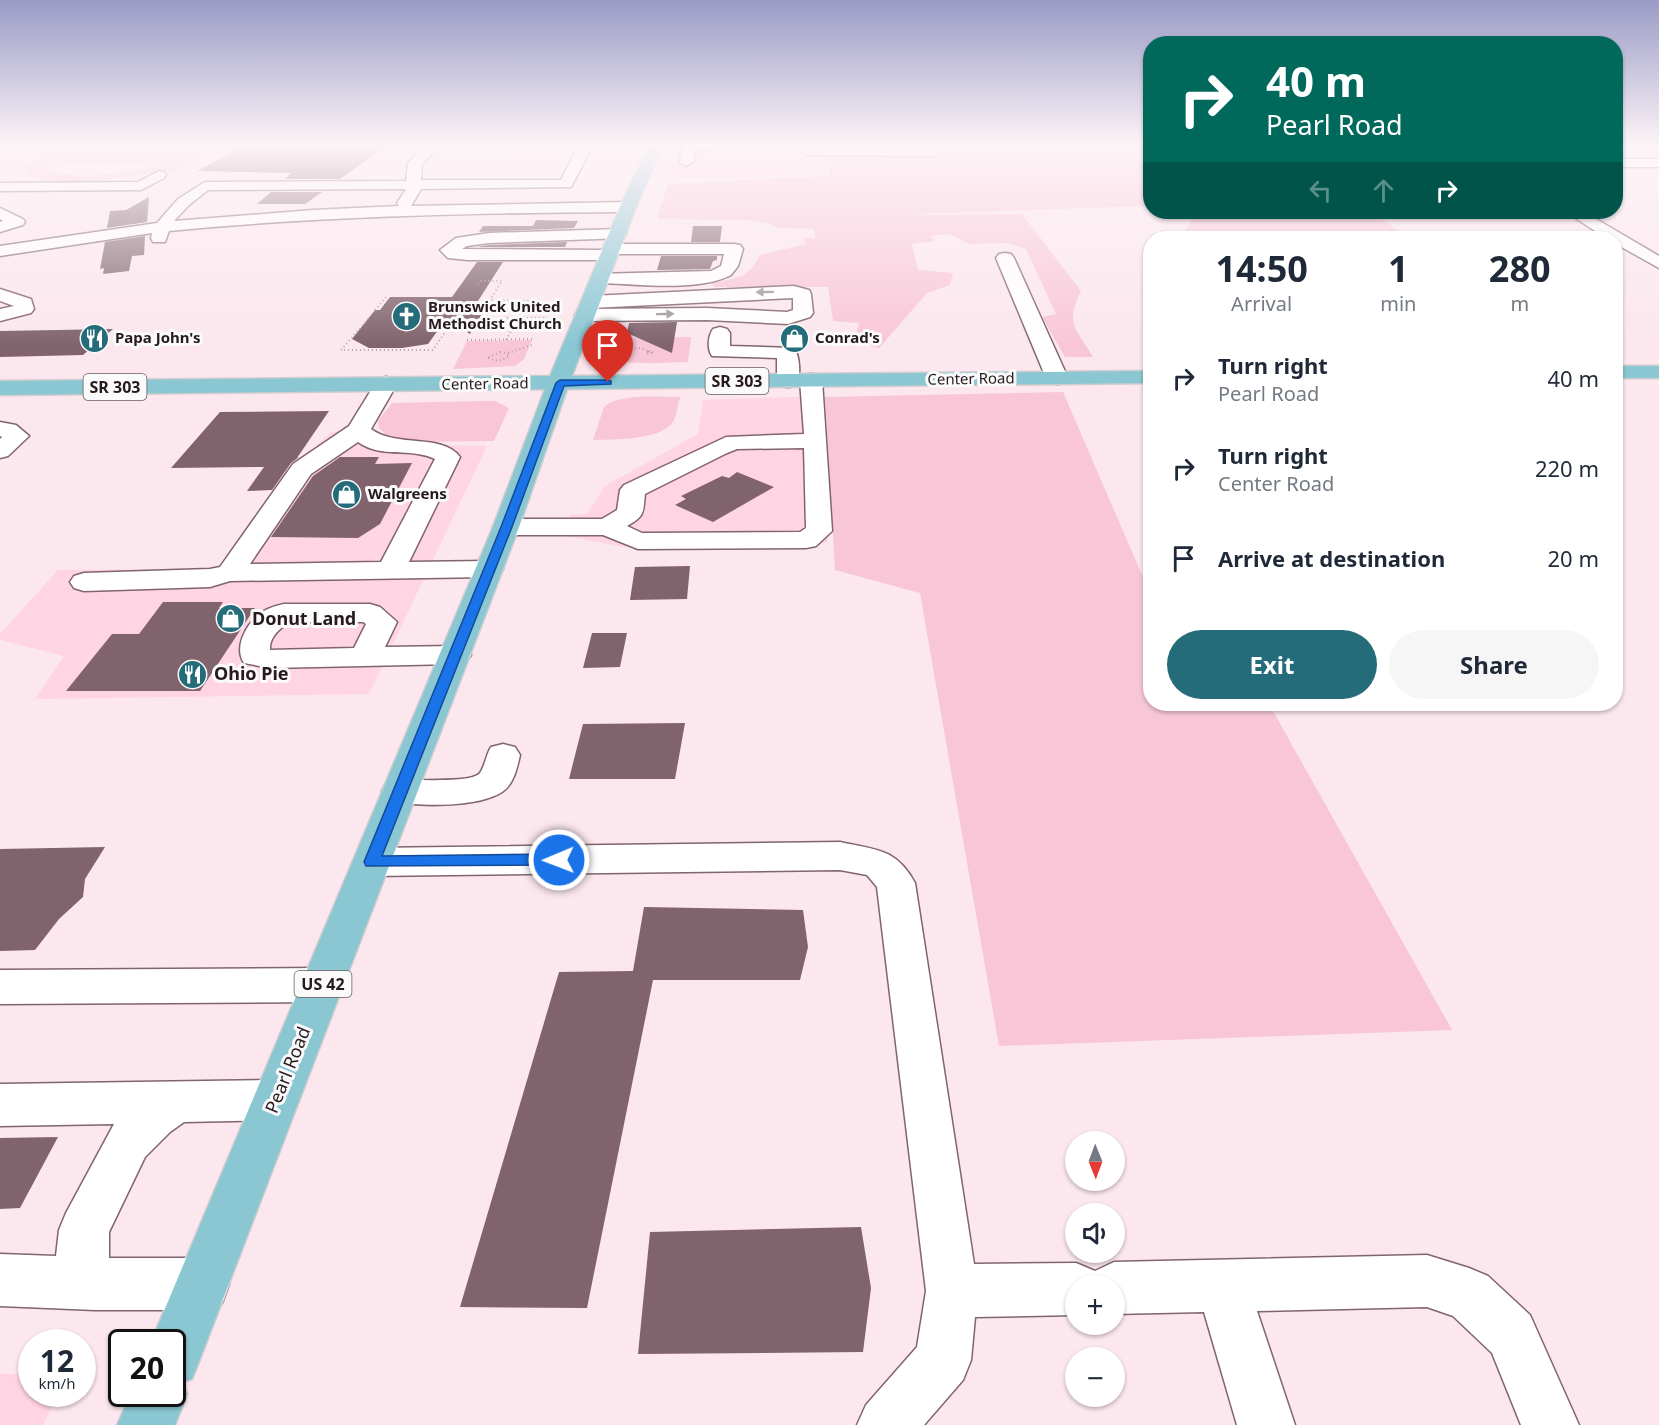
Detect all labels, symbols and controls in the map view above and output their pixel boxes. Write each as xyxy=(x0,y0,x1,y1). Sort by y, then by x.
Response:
text: 40 m xyxy=(1266,52,1366,109)
icon: right xyxy=(1167,60,1245,138)
text: Pearl Road xyxy=(1266,106,1403,143)
icon: left xyxy=(1304,174,1337,207)
icon: ahead xyxy=(1367,174,1400,207)
icon: right xyxy=(1430,174,1463,207)
text: 14:50 xyxy=(1215,244,1308,293)
text: 1 xyxy=(1388,244,1409,293)
text: 280 xyxy=(1489,244,1551,293)
one-way arrow xyxy=(756,287,775,297)
text: Arrival xyxy=(1231,290,1292,317)
text: min xyxy=(1380,290,1416,317)
text: m xyxy=(1510,290,1529,317)
place label: Brunswick United Methodist Church xyxy=(428,296,562,333)
church icon: Brunswick United Methodist Church xyxy=(391,300,423,332)
one-way arrow xyxy=(655,309,674,319)
pin xyxy=(582,320,633,382)
restaurant icon: Papa John's xyxy=(78,322,110,354)
shop icon: Conrad's xyxy=(778,322,810,354)
place label: Papa John's xyxy=(115,327,200,347)
place label: Conrad's xyxy=(815,327,880,347)
icon: arrive xyxy=(591,329,624,362)
text: Turn right xyxy=(1218,350,1328,380)
icon: right xyxy=(1167,362,1200,395)
text: 40 m xyxy=(1548,363,1599,393)
street label: Center Road xyxy=(927,367,1015,389)
road number: SR 303 xyxy=(706,368,768,394)
street label: Center Road xyxy=(441,372,529,394)
road number: SR 303 xyxy=(84,374,146,400)
text: Pearl Road xyxy=(1218,380,1319,407)
text: Turn right xyxy=(1218,440,1328,470)
icon: right xyxy=(1167,452,1200,485)
text: 220 m xyxy=(1535,453,1599,483)
text: Center Road xyxy=(1218,470,1334,497)
shop icon: Walgreens xyxy=(331,478,363,510)
place label: Walgreens xyxy=(368,483,447,503)
icon: arrive xyxy=(1167,542,1200,575)
text: Arrive at destination xyxy=(1218,543,1445,573)
text: 20 m xyxy=(1548,543,1599,573)
shop icon: Donut Land xyxy=(215,603,247,635)
place label: Donut Land xyxy=(252,606,356,630)
button: Exit xyxy=(1167,630,1377,699)
button: Share xyxy=(1389,630,1599,699)
restaurant icon: Ohio Pie xyxy=(177,658,209,690)
place label: Ohio Pie xyxy=(214,661,289,685)
position arrow xyxy=(527,828,591,892)
road number: US 42 xyxy=(294,971,352,997)
street label: Pearl Road xyxy=(259,1023,315,1116)
north arrow xyxy=(1065,1131,1125,1191)
map controls xyxy=(1065,1131,1125,1407)
button: sound xyxy=(1065,1203,1125,1263)
button: + xyxy=(1065,1275,1125,1335)
speed limit sign: 20 xyxy=(108,1329,186,1407)
text: 12 xyxy=(40,1340,74,1381)
button: − xyxy=(1065,1347,1125,1407)
text: km/h xyxy=(39,1373,75,1393)

